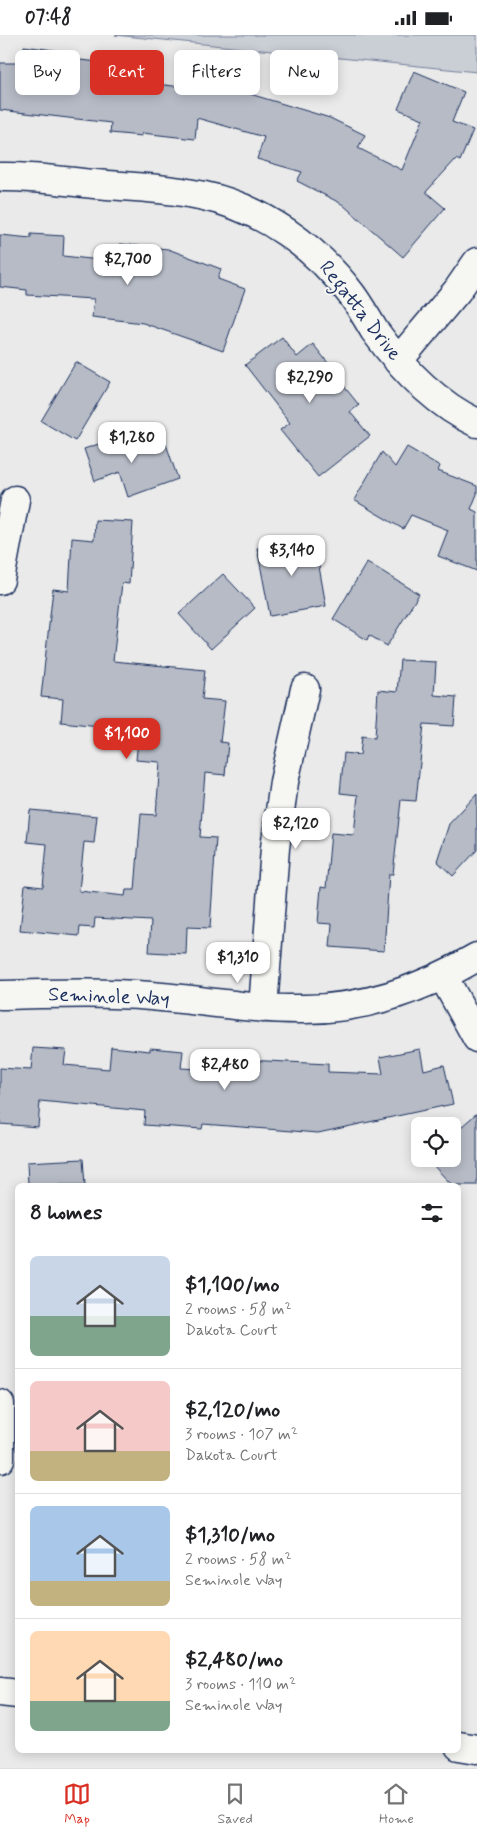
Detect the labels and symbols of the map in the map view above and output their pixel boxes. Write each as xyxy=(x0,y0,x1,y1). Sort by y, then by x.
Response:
pin: $2,700 xyxy=(87,243,169,286)
street label: Regatta Drive xyxy=(311,255,408,368)
pin: $2,290 xyxy=(269,361,351,404)
pin: $1,280 xyxy=(91,421,173,464)
pin: $3,140 xyxy=(251,535,333,577)
pin: $1,100 xyxy=(86,717,168,760)
pin: $2,120 xyxy=(255,807,337,850)
pin: $1,310 xyxy=(197,941,279,984)
street label: Seminole Way xyxy=(48,981,170,1013)
pin: $2,480 xyxy=(184,1049,266,1091)

